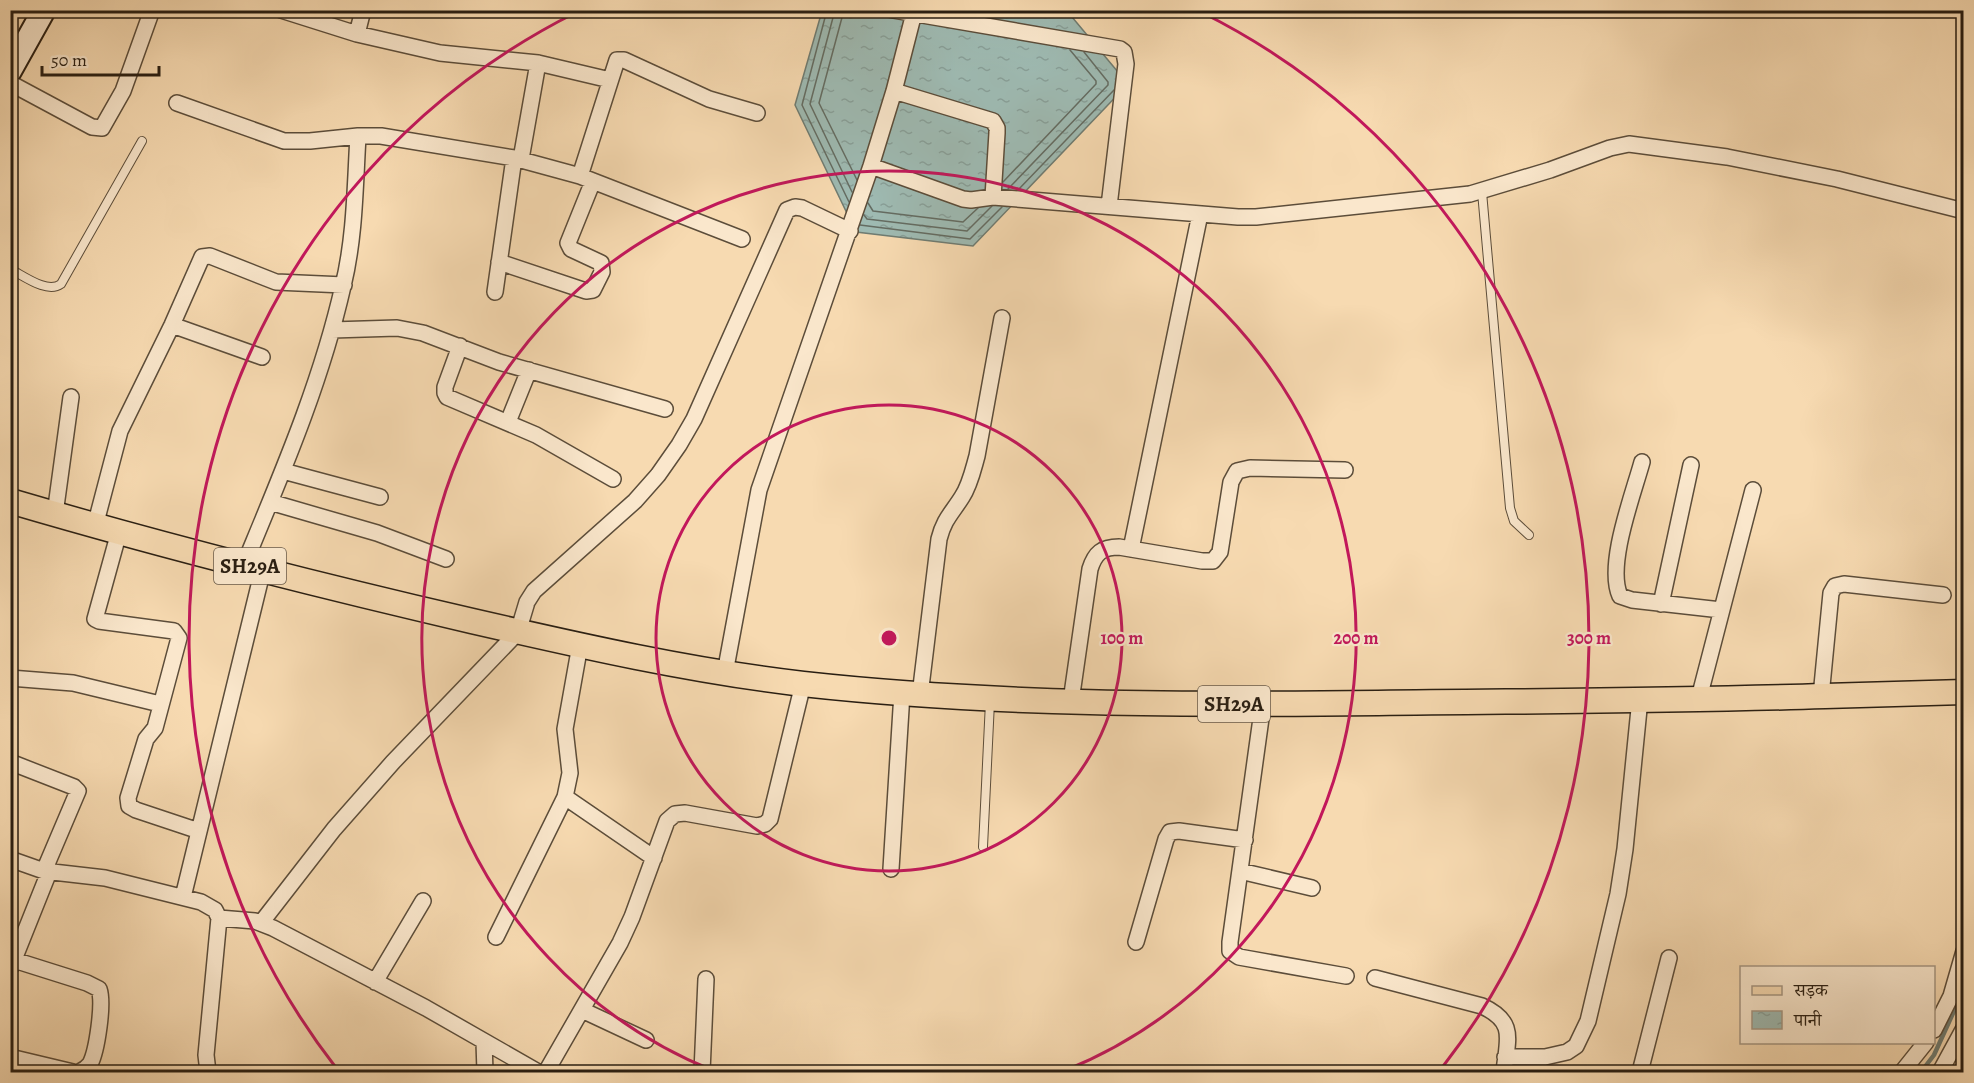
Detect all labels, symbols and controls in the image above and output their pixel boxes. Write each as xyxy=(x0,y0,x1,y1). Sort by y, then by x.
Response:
scale bar xyxy=(42,39,159,77)
text: 50 m xyxy=(51,48,87,72)
road number: SH29A xyxy=(214,548,286,584)
text: 100 m xyxy=(1101,626,1143,650)
text: 200 m xyxy=(1333,626,1379,650)
text: 300 m xyxy=(1567,626,1611,650)
centre of rings xyxy=(879,628,899,648)
road number: SH29A xyxy=(1198,686,1270,722)
legend xyxy=(1740,966,1935,1044)
text: सड़क xyxy=(1793,978,1829,1002)
text: पानी xyxy=(1793,1008,1823,1032)

